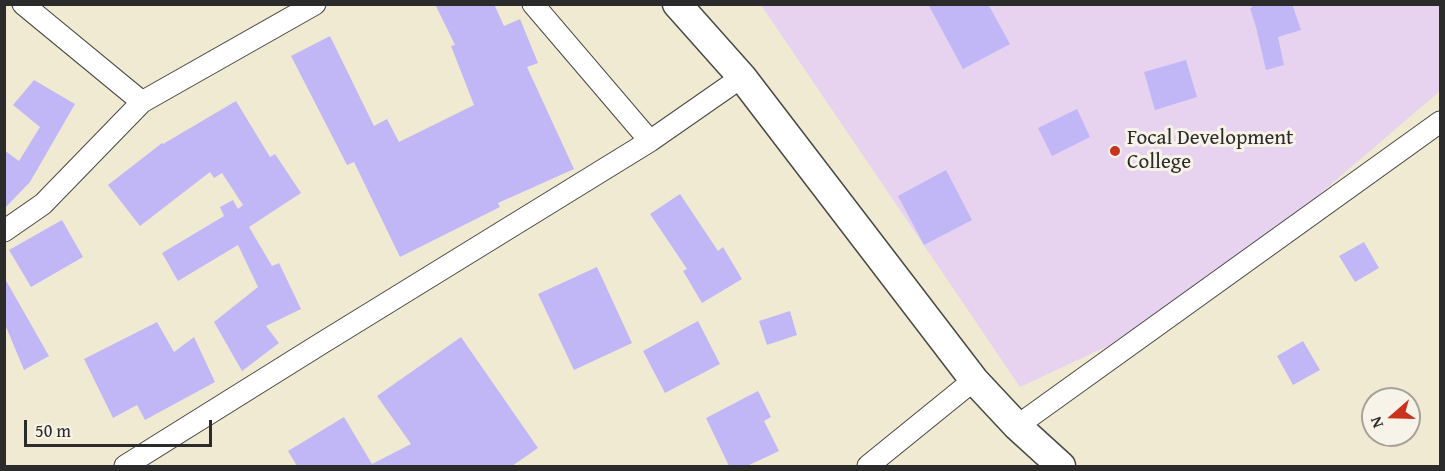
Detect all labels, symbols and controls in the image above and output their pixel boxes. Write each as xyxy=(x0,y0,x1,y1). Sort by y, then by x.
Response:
place label: Focal Development College xyxy=(1127,126,1293,176)
marker: Focal Development College xyxy=(1108,144,1122,158)
north arrow xyxy=(1361,387,1421,447)
scale bar xyxy=(27,408,214,446)
text: N xyxy=(1363,413,1389,432)
text: 50 m xyxy=(35,417,71,444)

